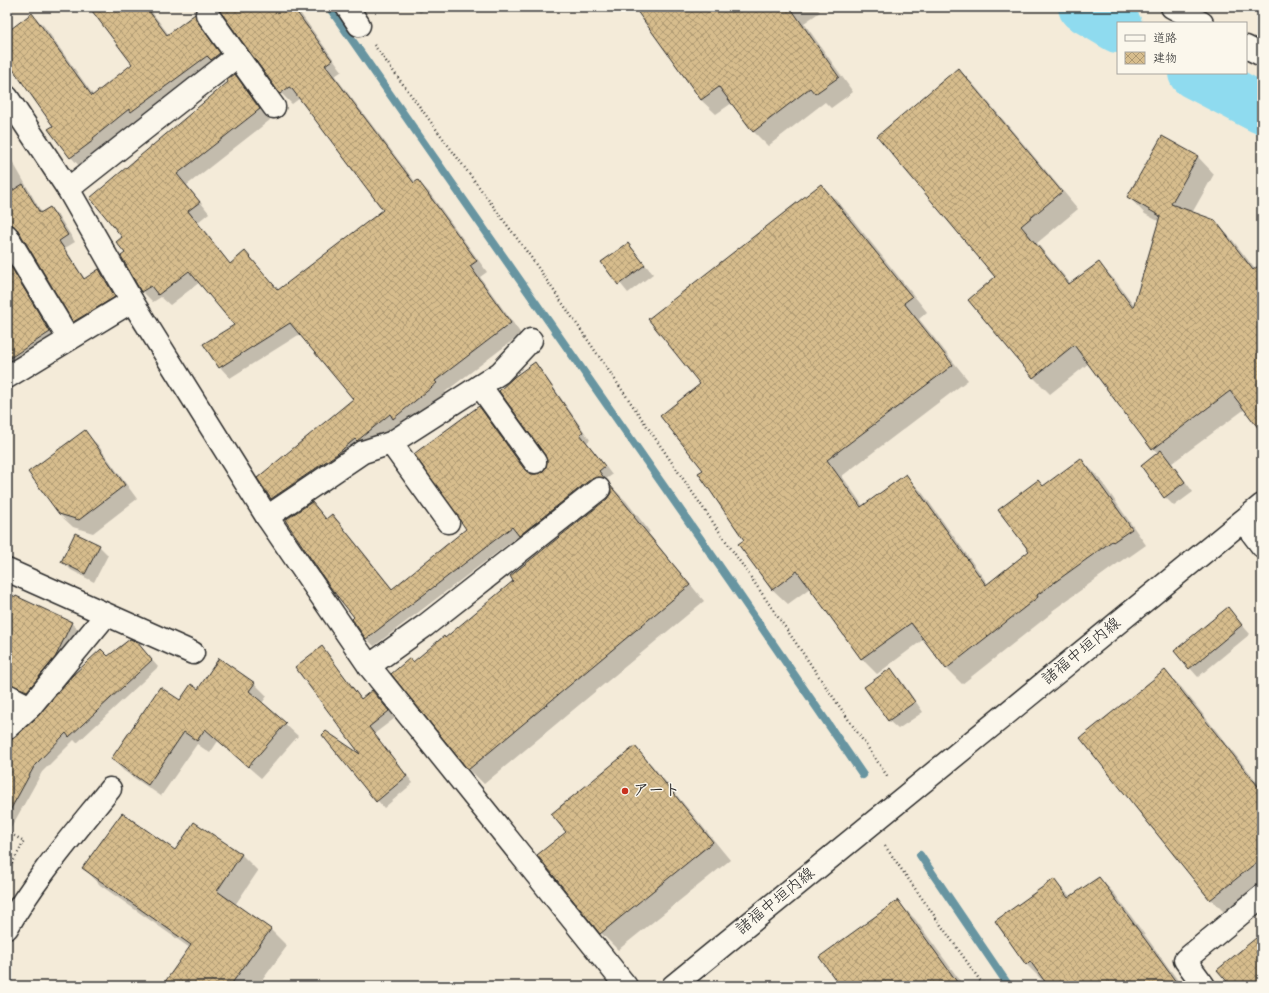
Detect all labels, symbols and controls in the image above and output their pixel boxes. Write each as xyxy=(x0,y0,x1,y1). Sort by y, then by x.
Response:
legend xyxy=(1117,22,1247,74)
text: 道路 xyxy=(1153,31,1177,48)
text: 建物 xyxy=(1153,51,1177,68)
street label: 諸福中垣内線 xyxy=(1037,613,1127,691)
place label: アート xyxy=(633,780,680,803)
marker: アート xyxy=(620,786,630,796)
street label: 諸福中垣内線 xyxy=(731,863,821,941)

